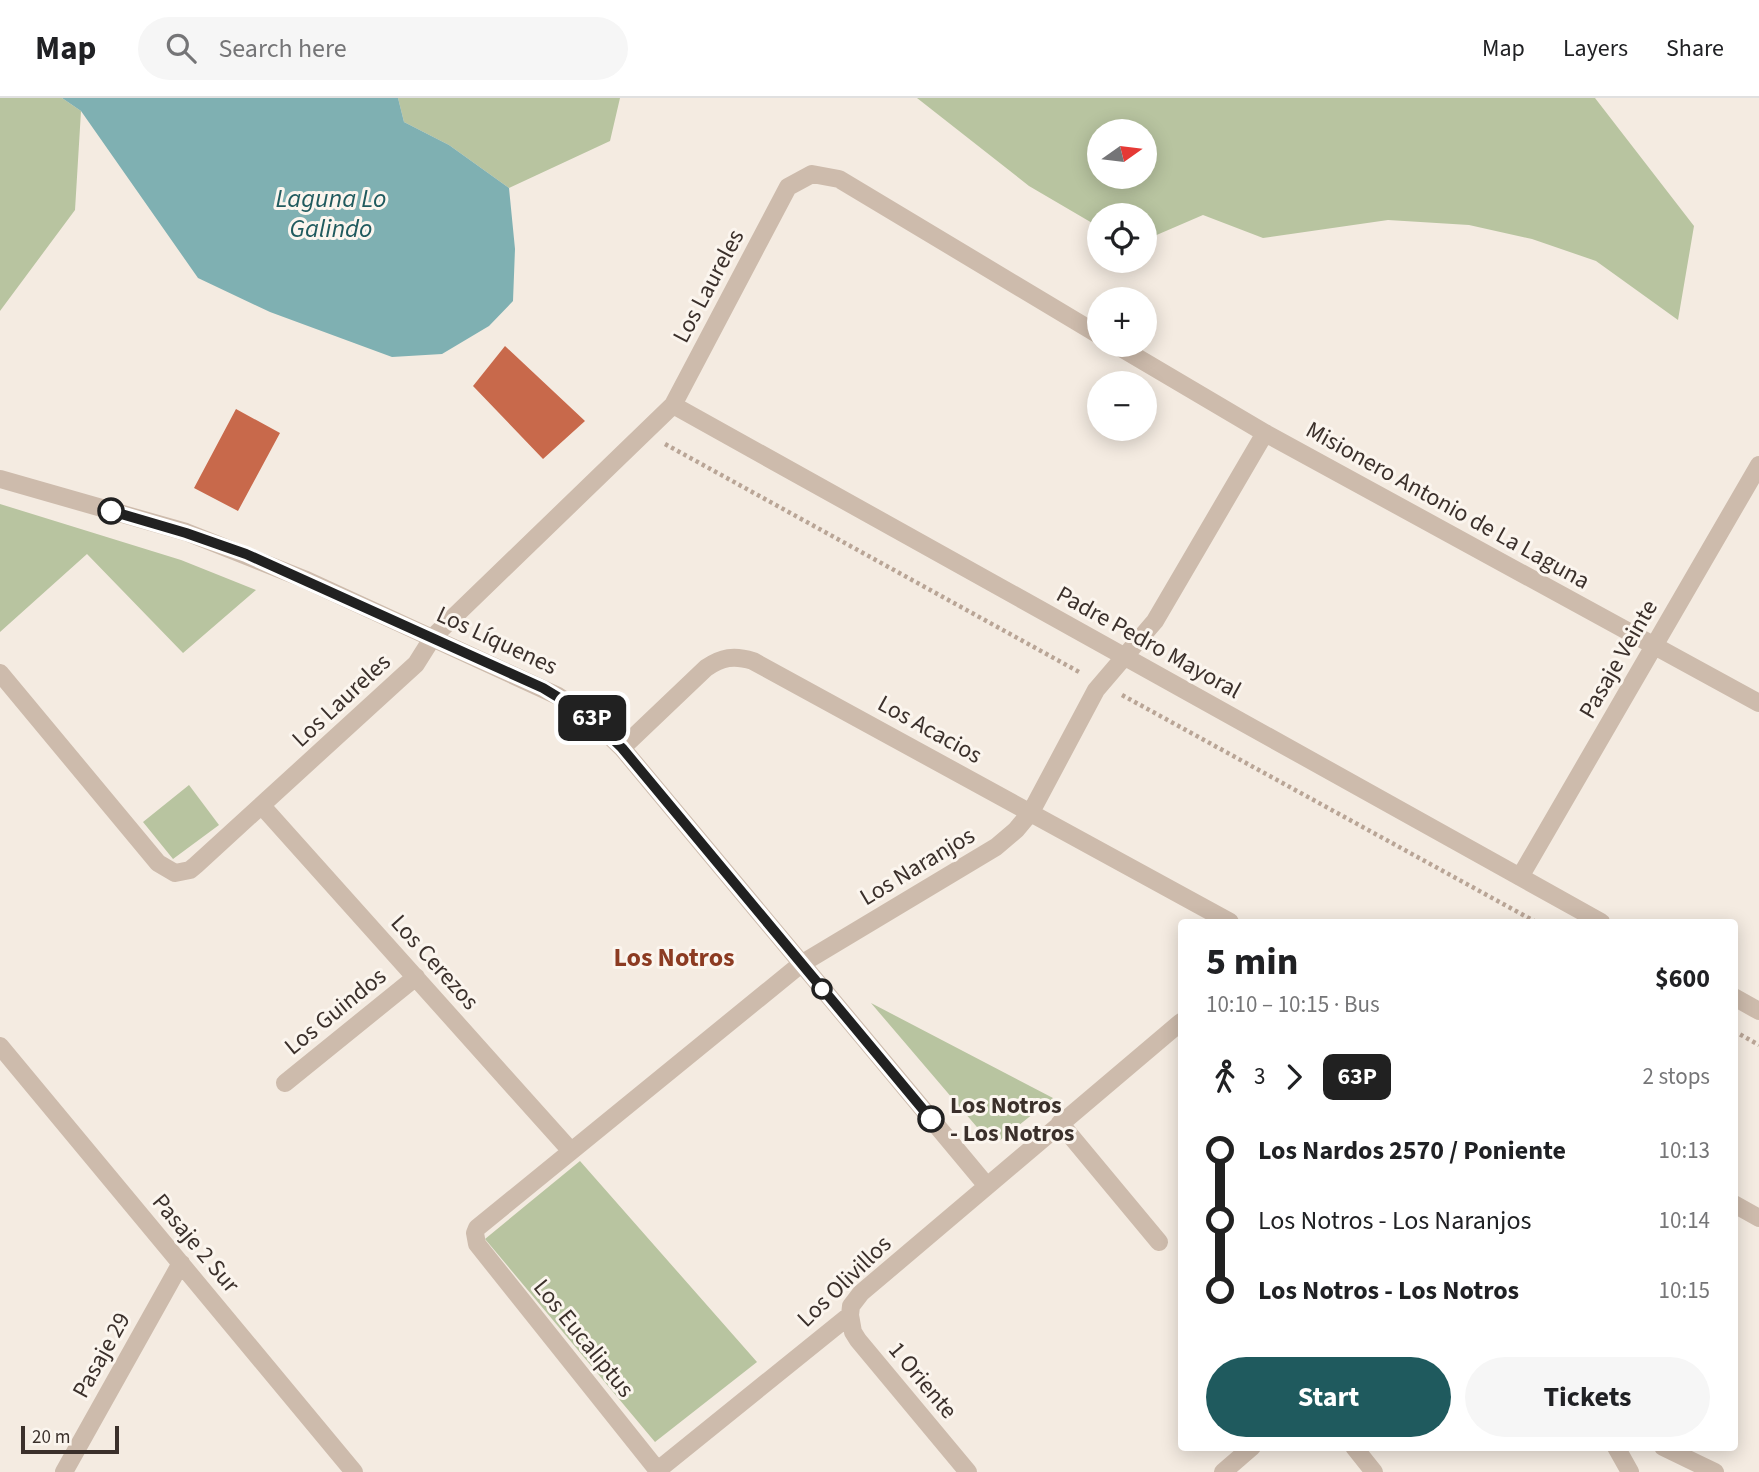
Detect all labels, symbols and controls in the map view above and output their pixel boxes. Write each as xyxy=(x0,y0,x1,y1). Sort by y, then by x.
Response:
search box xyxy=(138,17,628,80)
text: Map xyxy=(35,25,96,72)
icon: search xyxy=(162,29,200,67)
text: Search here xyxy=(218,30,347,67)
text: Map xyxy=(1482,31,1525,66)
text: Layers xyxy=(1563,31,1628,66)
text: Share xyxy=(1666,31,1724,66)
north arrow xyxy=(1087,119,1157,189)
map controls xyxy=(1087,119,1157,441)
water label: Laguna Lo Galindo xyxy=(276,180,386,247)
button: locate xyxy=(1087,203,1157,273)
street label: Los Laureles xyxy=(664,223,753,349)
button: + xyxy=(1087,287,1157,357)
button: − xyxy=(1087,371,1157,441)
street label: Misionero Antonio de La Laguna xyxy=(1299,413,1596,598)
unlabelled marker xyxy=(98,498,124,524)
street label: Padre Pedro Mayoral xyxy=(1050,577,1248,708)
street label: Pasaje Veinte xyxy=(1570,593,1667,725)
street label: Los Líquenes xyxy=(430,597,563,684)
street label: Los Laureles xyxy=(284,645,399,755)
street label: Los Acacios xyxy=(871,686,988,773)
line badge: 63P xyxy=(552,695,632,741)
text: 63P xyxy=(572,700,612,735)
street label: Los Naranjos xyxy=(853,818,981,915)
street label: Los Cerezos xyxy=(382,907,487,1018)
text: 5 min xyxy=(1206,935,1298,989)
district label: Los Notros xyxy=(613,939,735,976)
street label: Los Guindos xyxy=(277,959,394,1064)
text: $600 xyxy=(1655,960,1710,997)
unlabelled marker xyxy=(812,979,832,999)
text: 10:10 – 10:15 · Bus xyxy=(1206,988,1380,1021)
icon: walk xyxy=(1206,1058,1244,1096)
icon: forward xyxy=(1275,1058,1313,1096)
text: 63P xyxy=(1337,1059,1377,1094)
text: 3 xyxy=(1254,1060,1265,1093)
text: 2 stops xyxy=(1643,1060,1710,1093)
place label: Los Notros - Los Notros xyxy=(950,1088,1074,1151)
marker: Los Notros - Los Notros xyxy=(918,1106,944,1132)
text: Los Nardos 2570 / Poniente xyxy=(1258,1132,1566,1169)
text: 10:13 xyxy=(1659,1134,1710,1167)
street label: Pasaje 2 Sur xyxy=(144,1186,248,1301)
text: Los Notros - Los Naranjos xyxy=(1258,1202,1531,1239)
text: 10:14 xyxy=(1659,1204,1710,1237)
street label: Los Olivillos xyxy=(789,1227,899,1335)
street label: Los Eucaliptus xyxy=(525,1271,642,1405)
text: Los Notros - Los Notros xyxy=(1258,1272,1519,1309)
text: 10:15 xyxy=(1659,1274,1710,1307)
street label: Pasaje 29 xyxy=(64,1306,139,1405)
street label: 1 Oriente xyxy=(880,1334,965,1427)
button: Start xyxy=(1206,1357,1451,1437)
button: Tickets xyxy=(1465,1357,1710,1437)
scale bar xyxy=(21,1423,119,1455)
text: 20 m xyxy=(32,1424,70,1451)

